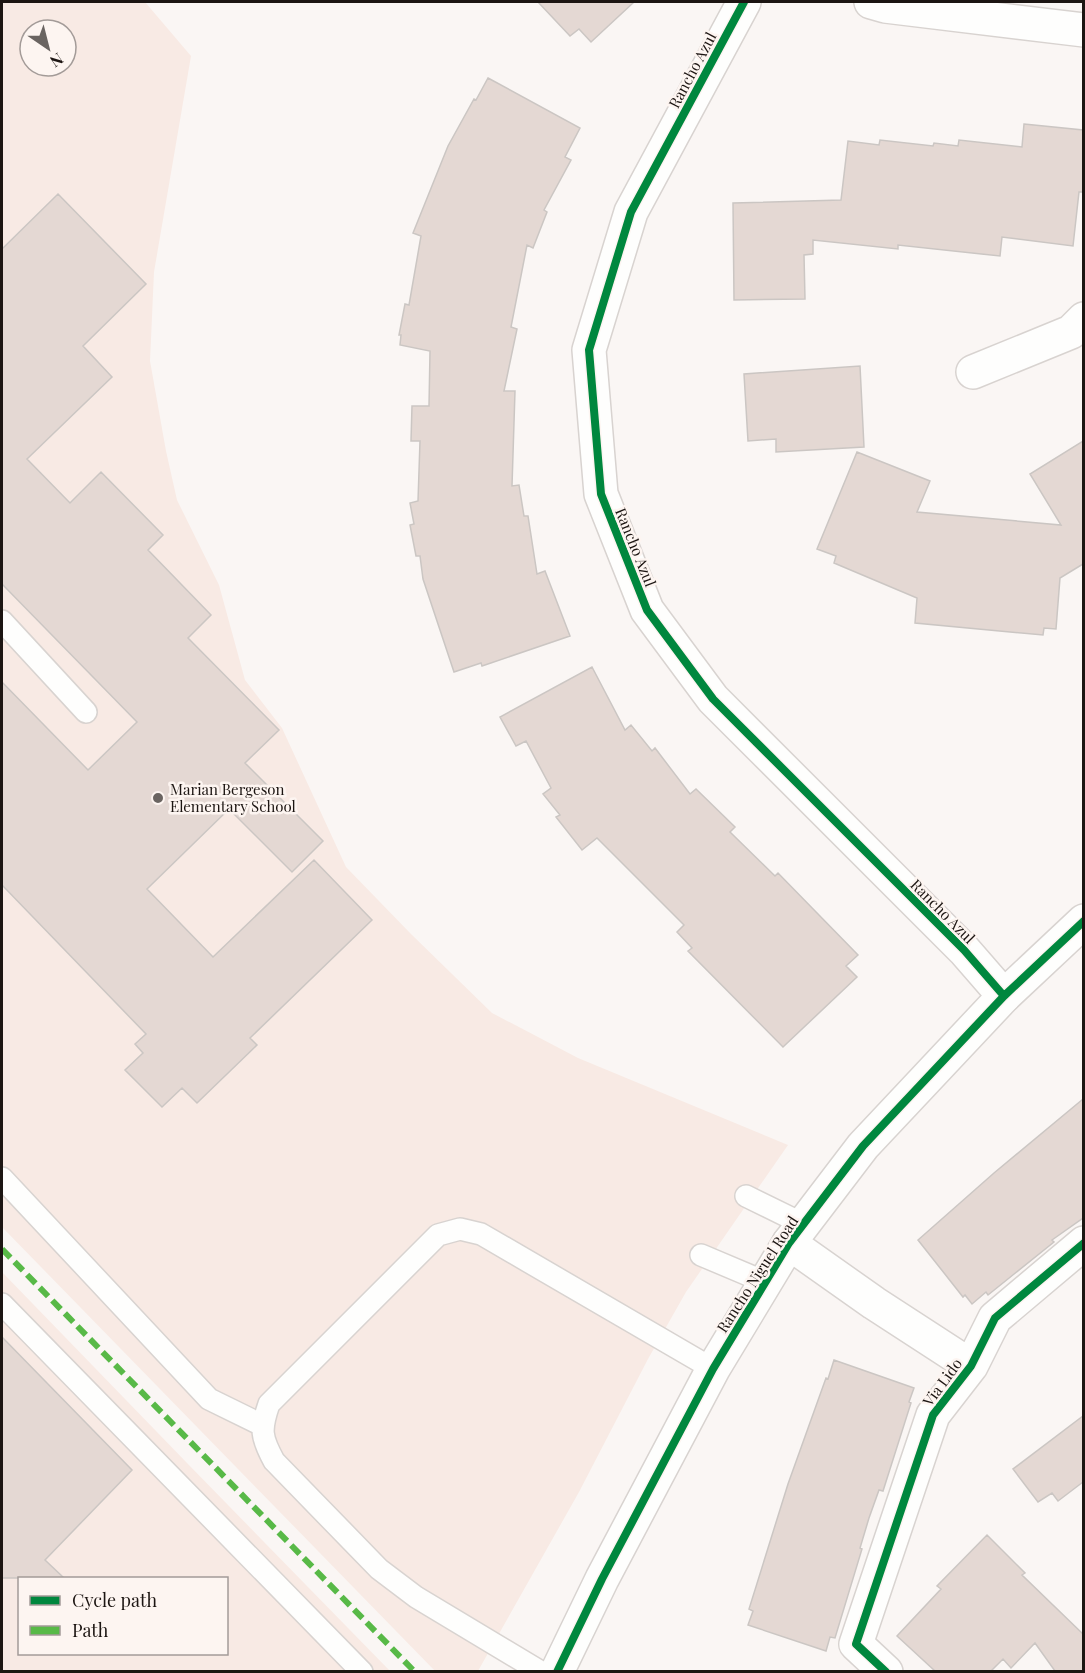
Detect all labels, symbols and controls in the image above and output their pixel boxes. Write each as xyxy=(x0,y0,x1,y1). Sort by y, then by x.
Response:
north arrow xyxy=(18,18,78,78)
street label: Rancho Azul xyxy=(664,29,720,111)
text: N xyxy=(46,49,68,73)
street label: Rancho Azul xyxy=(611,505,661,589)
place label: Marian Bergeson Elementary School xyxy=(170,779,296,816)
marker: Marian Bergeson Elementary School xyxy=(151,791,165,805)
street label: Rancho Azul xyxy=(906,874,980,948)
street label: Rancho Niguel Road xyxy=(712,1212,802,1336)
street label: Via Lido xyxy=(917,1354,966,1411)
legend xyxy=(18,1577,228,1655)
text: Cycle path xyxy=(72,1588,157,1612)
text: Path xyxy=(72,1618,109,1642)

